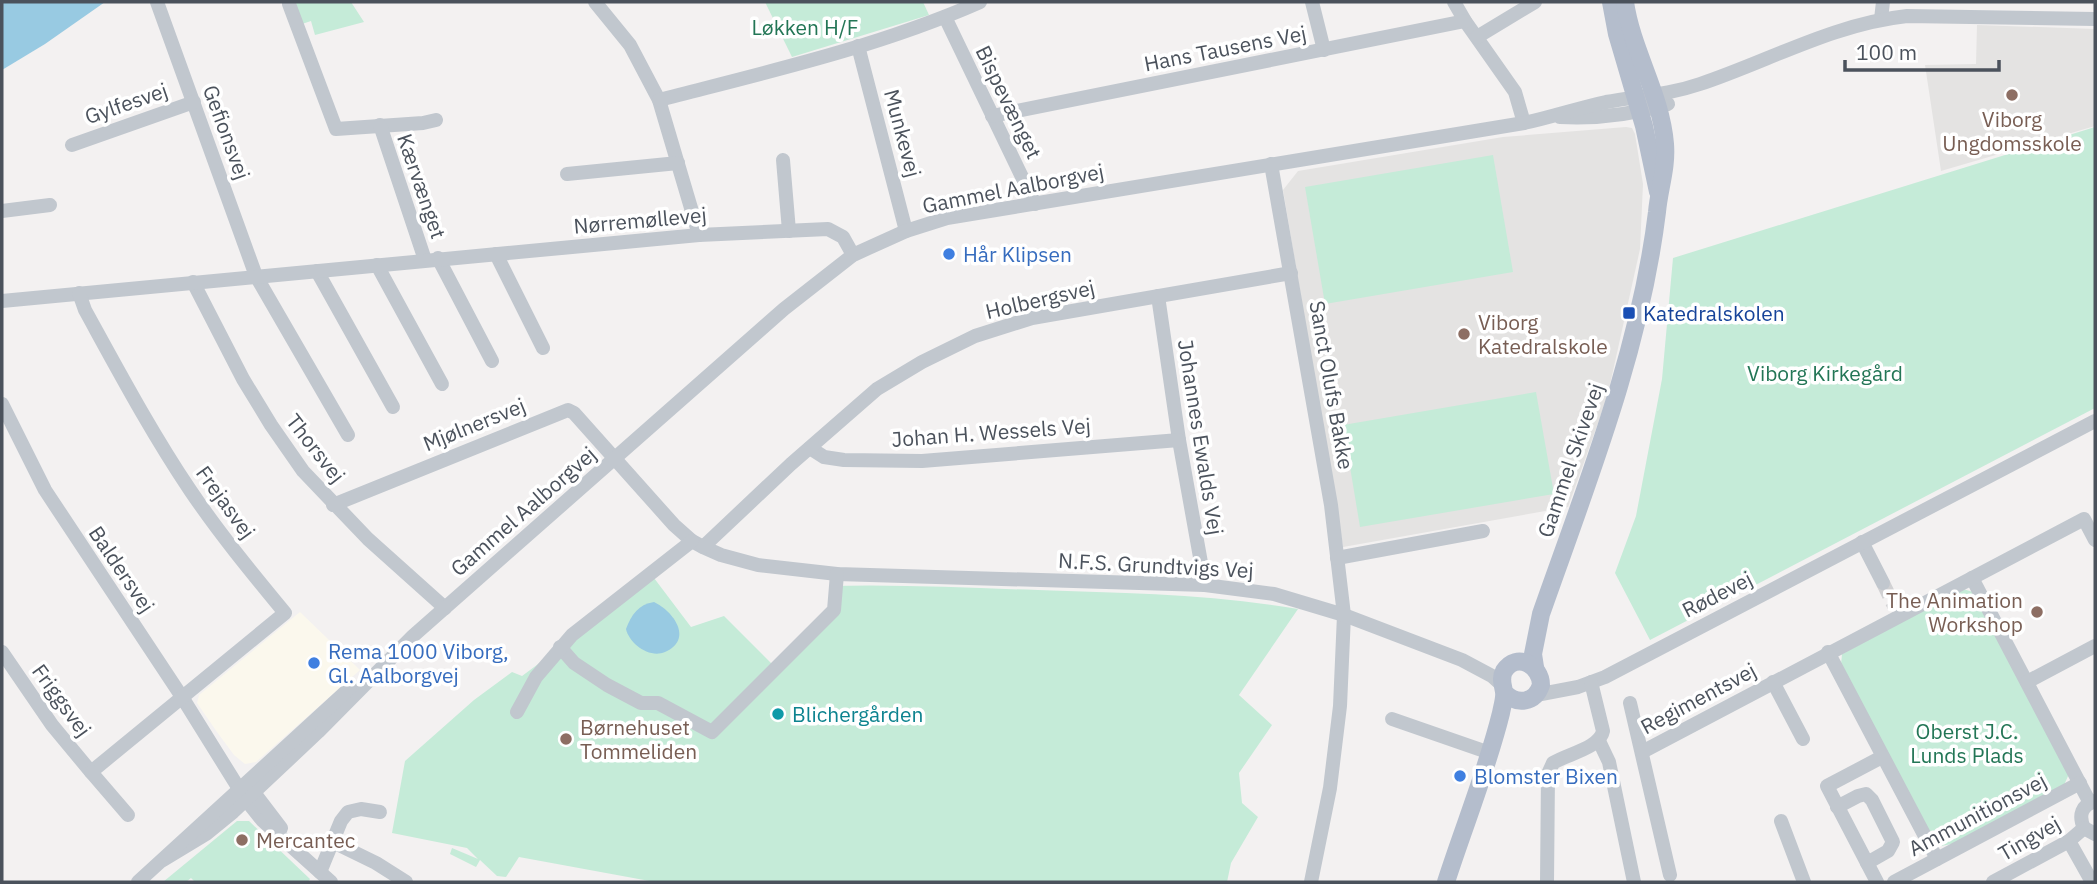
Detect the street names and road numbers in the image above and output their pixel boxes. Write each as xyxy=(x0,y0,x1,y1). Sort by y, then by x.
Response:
street label: Hans Tausens Vej xyxy=(1142,19,1308,77)
street label: Bispevænget xyxy=(969,41,1049,163)
street label: Gylfesvej xyxy=(81,76,171,130)
street label: Gefionsvej xyxy=(197,81,257,183)
street label: Munkevej xyxy=(878,86,928,180)
street label: Kærvænget xyxy=(391,130,453,242)
street label: Gammel Aalborgvej xyxy=(920,157,1106,219)
street label: Nørremøllevej xyxy=(572,200,708,240)
street label: Holbergsvej xyxy=(983,273,1097,325)
street label: Sanct Olufs Bakke xyxy=(1303,298,1361,472)
street label: Johannes Ewalds Vej xyxy=(1172,337,1230,537)
street label: Gammel Skivevej xyxy=(1530,379,1610,541)
street label: Mjølnersvej xyxy=(419,391,529,457)
street label: Thorsvej xyxy=(280,408,352,488)
street label: Johan H. Wessels Vej xyxy=(890,411,1092,453)
street label: Gammel Aalborgvej xyxy=(444,440,602,582)
street label: Frejasvej xyxy=(190,460,262,544)
street label: Baldersvej xyxy=(83,520,161,618)
street label: N.F.S. Grundtvigs Vej xyxy=(1058,546,1254,584)
street label: Rødevej xyxy=(1677,564,1757,624)
street label: Regimentsvej xyxy=(1635,656,1761,740)
street label: Friggsvej xyxy=(26,658,98,742)
street label: Ammunitionsvej xyxy=(1903,766,2051,862)
street label: Tingvej xyxy=(1993,809,2065,867)

